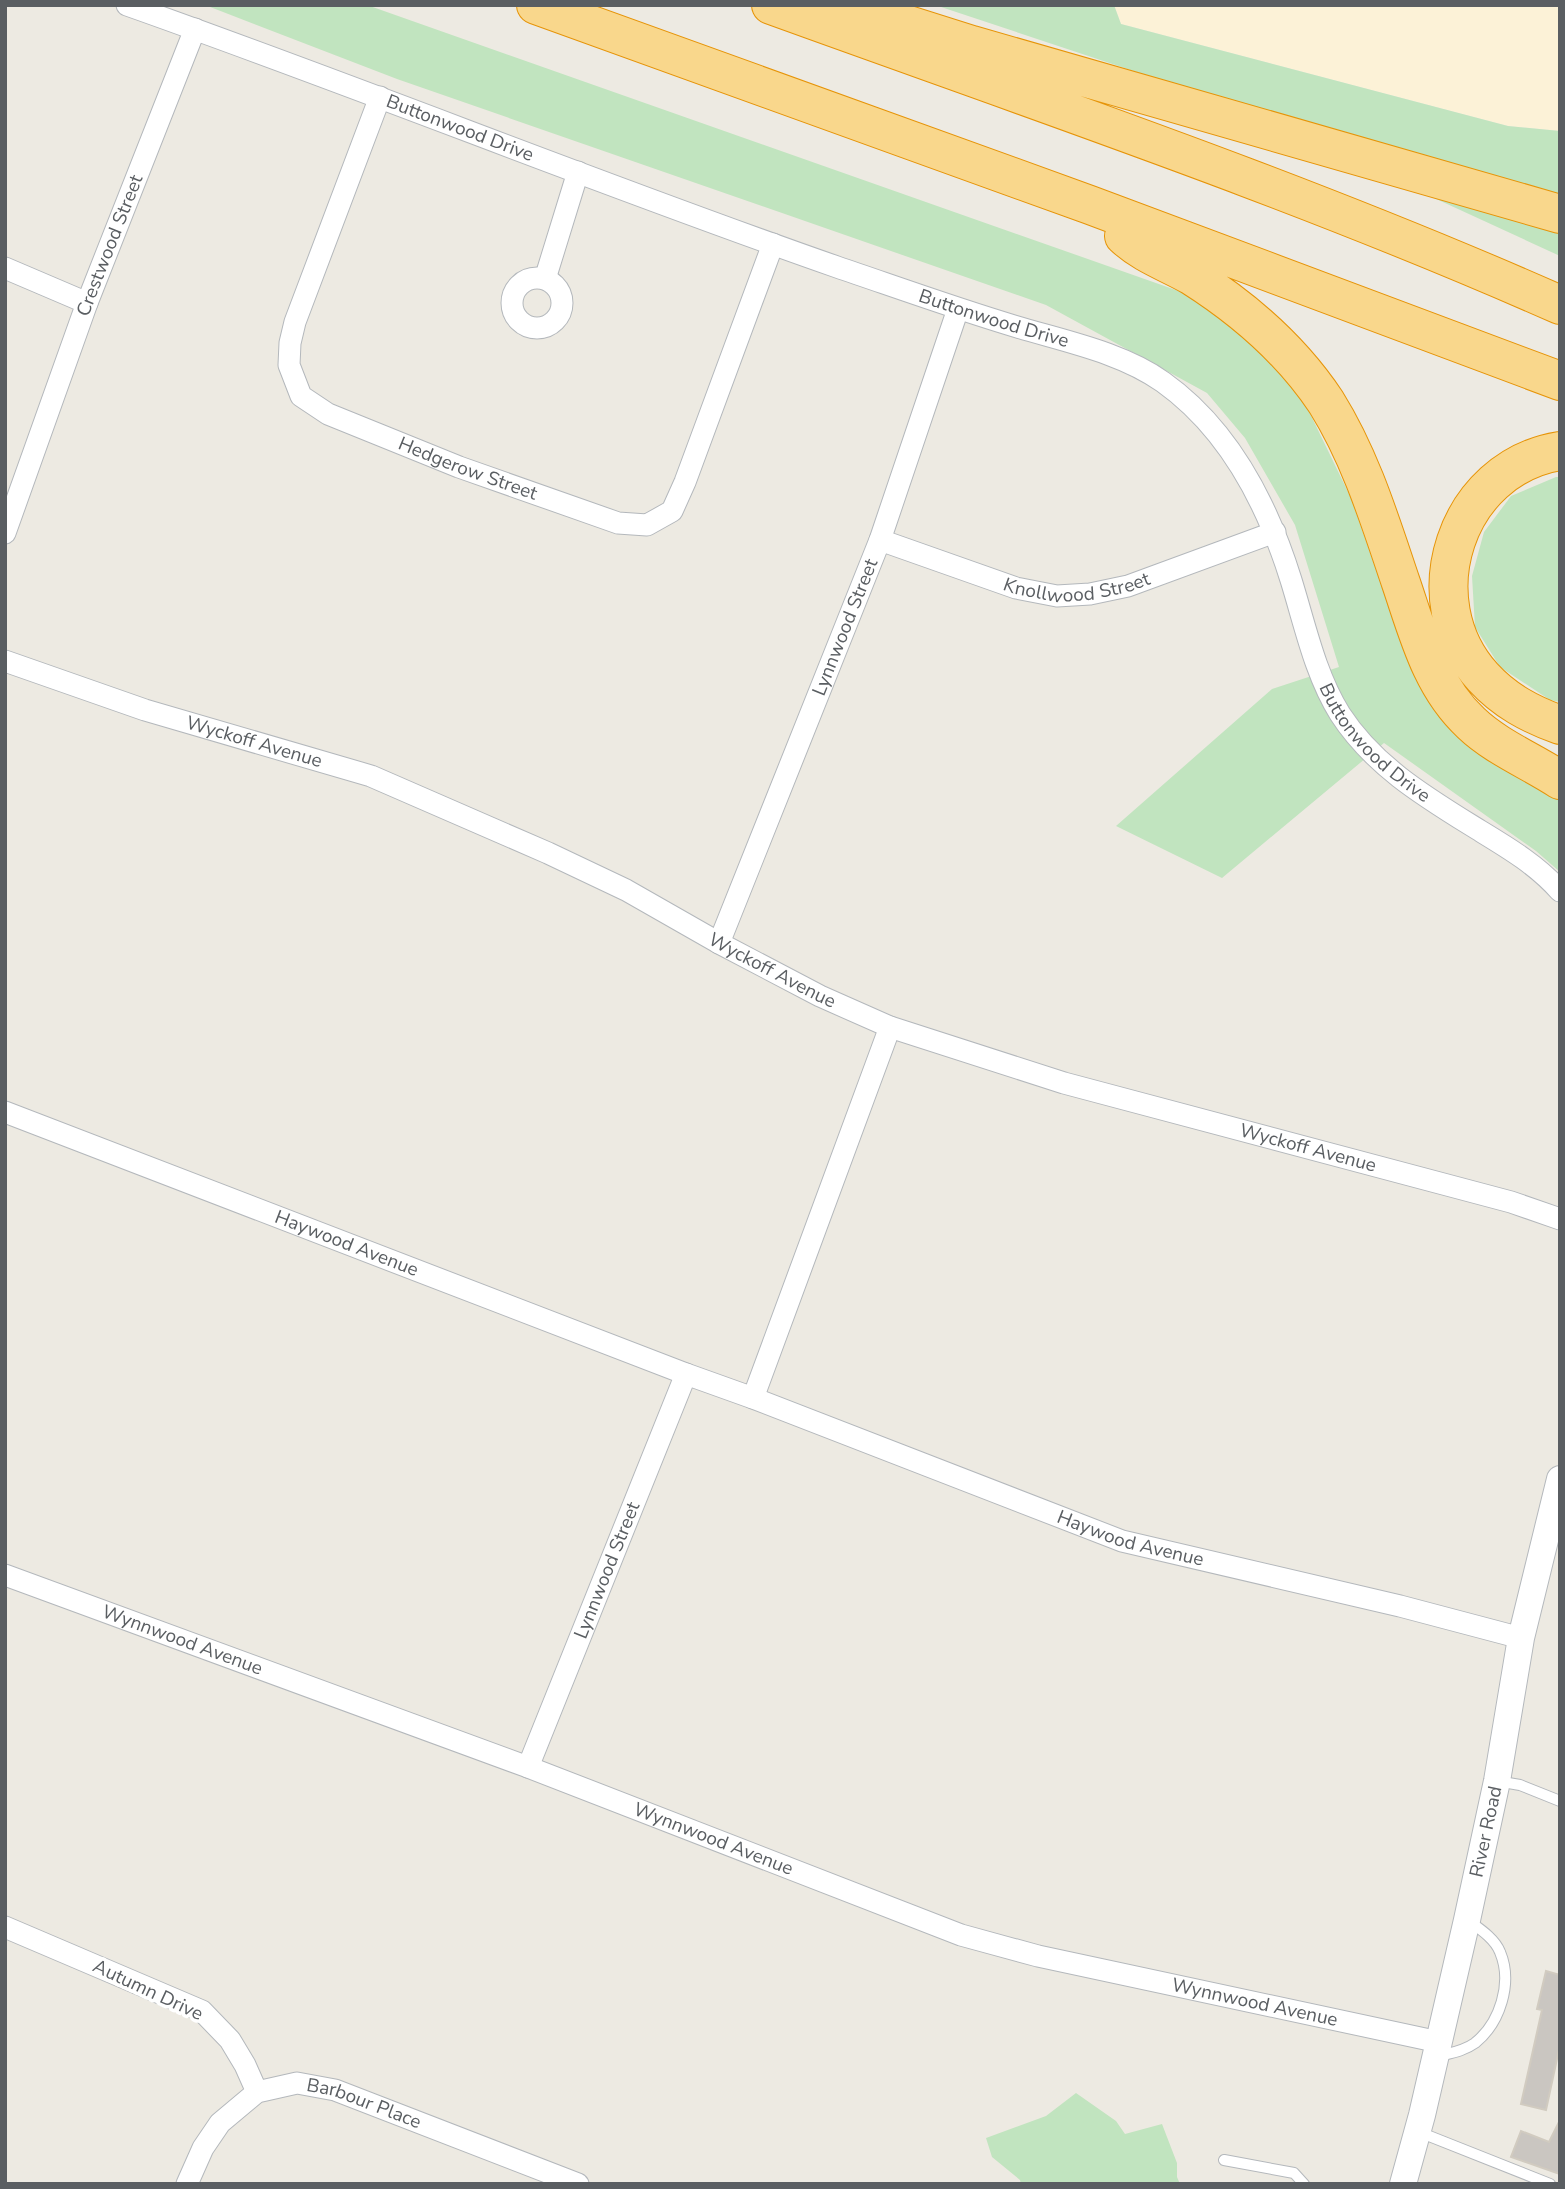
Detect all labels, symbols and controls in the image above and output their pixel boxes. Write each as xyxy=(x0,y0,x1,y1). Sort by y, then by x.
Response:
street label: Buttonwood Drive xyxy=(383,88,537,168)
street label: Crestwood Street xyxy=(70,171,149,320)
street label: Buttonwood Drive xyxy=(915,283,1072,354)
street label: Hedgerow Street xyxy=(394,431,541,507)
street label: Lynnwood Street xyxy=(806,554,884,700)
street label: Knollwood Street xyxy=(1000,566,1154,610)
street label: Buttonwood Drive xyxy=(1313,679,1436,809)
street label: Wyckoff Avenue xyxy=(183,710,325,774)
street label: Wyckoff Avenue xyxy=(703,927,840,1014)
street label: Wyckoff Avenue xyxy=(1237,1117,1379,1179)
street label: Haywood Avenue xyxy=(271,1204,422,1283)
street label: Lynnwood Street xyxy=(568,1498,646,1643)
street label: Haywood Avenue xyxy=(1053,1504,1206,1573)
street label: Wynnwood Avenue xyxy=(98,1599,266,1682)
street label: River Road xyxy=(1464,1784,1509,1880)
street label: Wynnwood Avenue xyxy=(630,1796,797,1882)
street label: Autumn Drive xyxy=(89,1953,207,2027)
street label: Wynnwood Avenue xyxy=(1169,1972,1340,2033)
street label: Barbour Place xyxy=(304,2072,425,2135)

